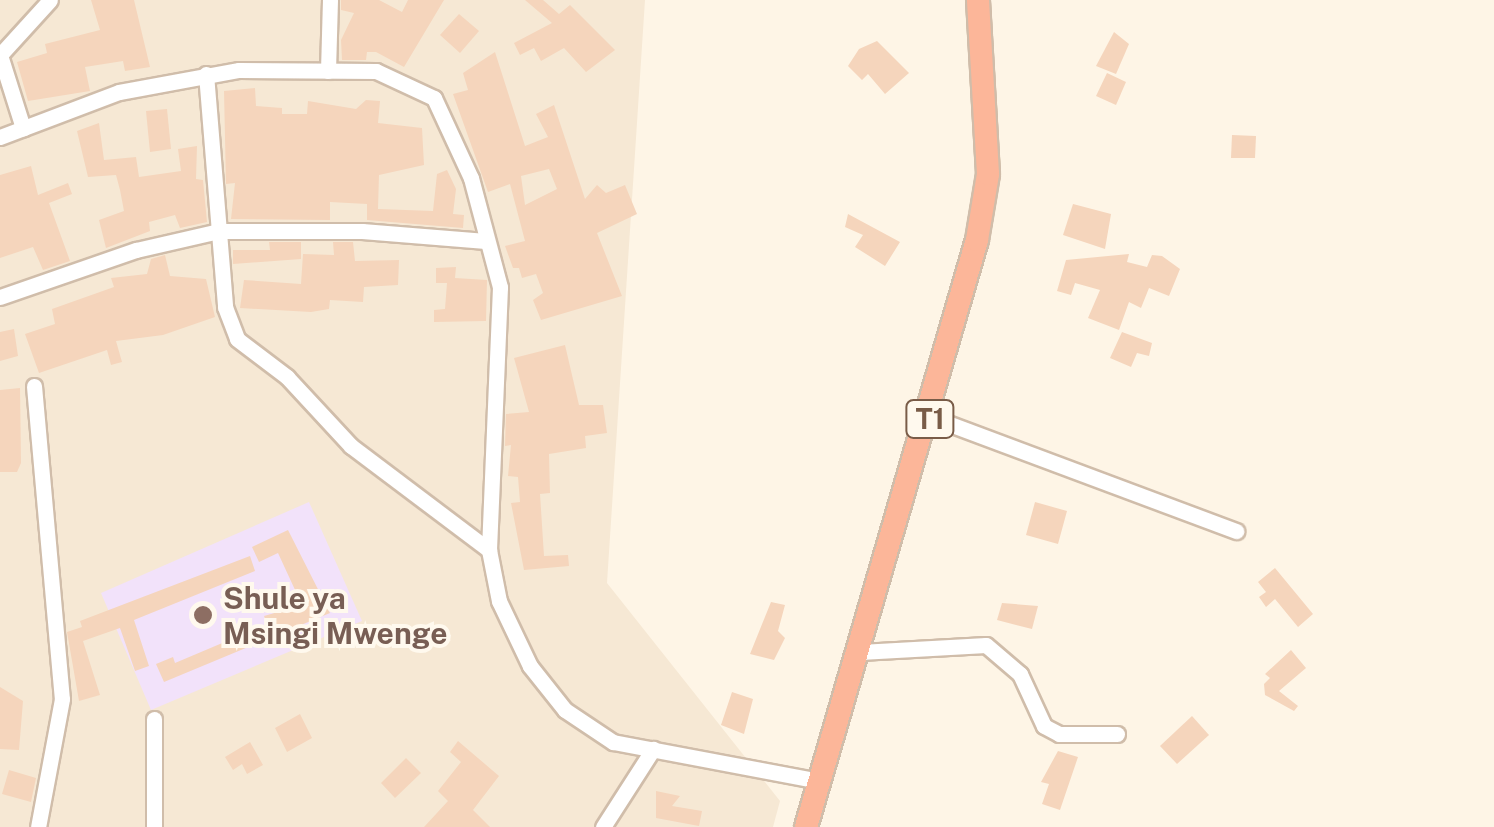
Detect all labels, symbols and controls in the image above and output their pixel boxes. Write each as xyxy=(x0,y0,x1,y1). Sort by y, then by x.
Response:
road number: T1 xyxy=(905,396,955,442)
place label: Shule ya Msingi Mwenge xyxy=(223,580,447,650)
marker: Shule ya Msingi Mwenge xyxy=(192,604,214,626)

